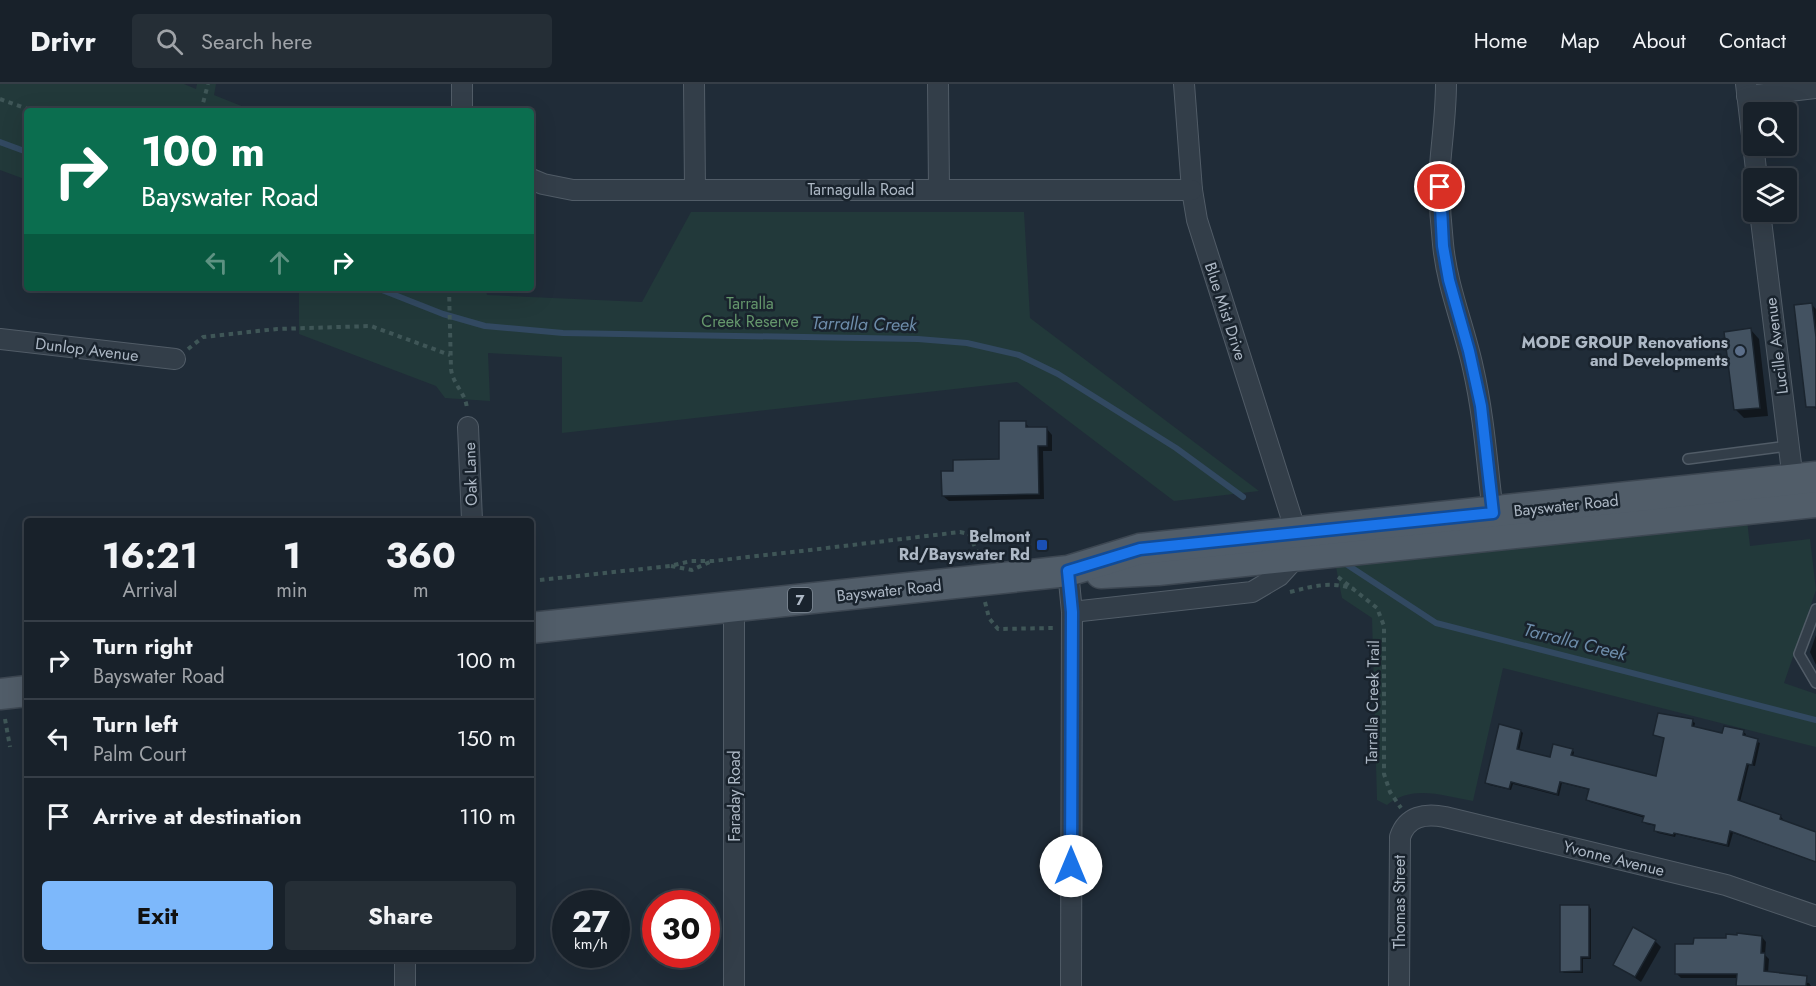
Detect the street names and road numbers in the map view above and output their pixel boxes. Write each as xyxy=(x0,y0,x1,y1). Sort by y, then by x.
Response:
street label: Tarnagulla Road xyxy=(807,178,915,201)
street label: Blue Mist Drive xyxy=(1199,259,1252,363)
street label: Lucille Avenue xyxy=(1759,296,1794,396)
street label: Dunlop Avenue xyxy=(34,332,140,367)
street label: Oak Lane xyxy=(458,442,483,506)
street label: Bayswater Road xyxy=(1512,489,1620,522)
street label: Bayswater Road xyxy=(835,574,943,607)
road number: 7 xyxy=(788,588,812,612)
street label: Tarralla Creek Trail xyxy=(1360,640,1385,764)
street label: Faraday Road xyxy=(723,750,746,842)
street label: Yvonne Avenue xyxy=(1561,835,1667,882)
street label: Thomas Street xyxy=(1388,855,1411,949)

